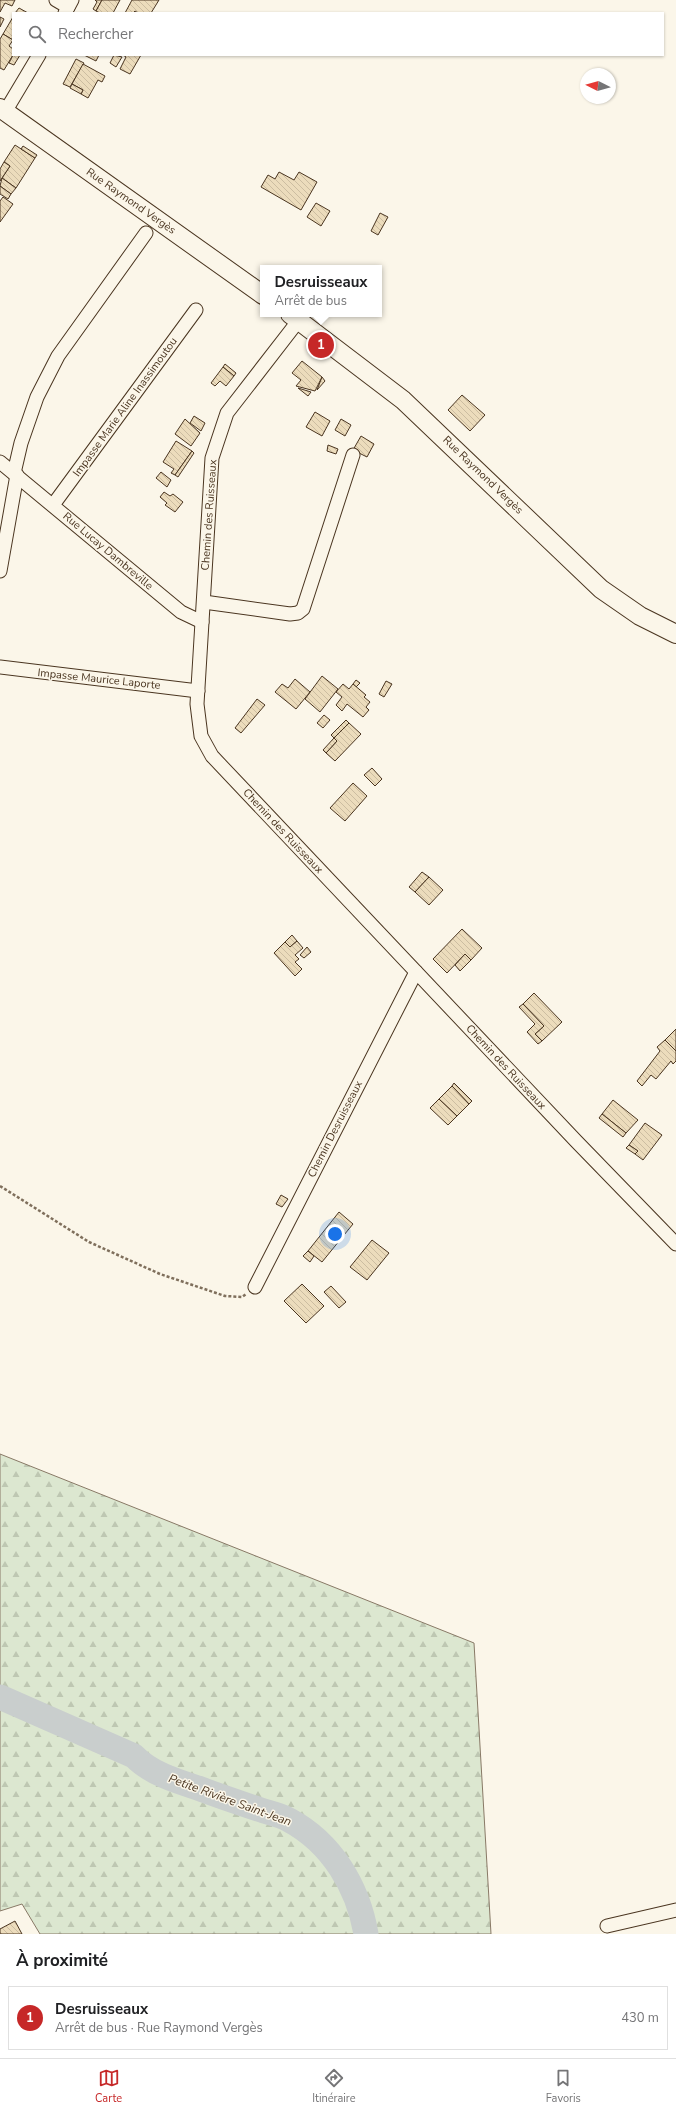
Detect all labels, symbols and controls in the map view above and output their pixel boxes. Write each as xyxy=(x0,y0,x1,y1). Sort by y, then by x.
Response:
search box xyxy=(12,12,664,56)
icon: search xyxy=(26,23,48,45)
text: Rechercher xyxy=(58,24,133,44)
north arrow xyxy=(580,68,616,104)
street label: Rue Raymond Vergès xyxy=(83,164,179,238)
popup xyxy=(260,265,382,317)
text: Desruisseaux xyxy=(274,272,368,292)
text: Arrêt de bus xyxy=(274,292,347,310)
pin: 1 xyxy=(308,330,334,360)
street label: Impasse Marie Aline Inassimoutou xyxy=(69,334,181,480)
street label: Rue Raymond Vergès xyxy=(440,433,526,517)
street label: Chemin des Ruisseaux xyxy=(198,459,220,571)
street label: Rue Lucay Dambreville xyxy=(60,509,156,593)
street label: Impasse Maurice Laporte xyxy=(37,665,161,693)
street label: Chemin des Ruisseaux xyxy=(240,785,327,877)
street label: Chemin des Ruisseaux xyxy=(463,1021,550,1113)
street label: Chemin Desruisseaux xyxy=(304,1078,366,1180)
your location xyxy=(325,1224,345,1244)
water label: Petite Rivière Saint-Jean xyxy=(166,1770,294,1830)
text: À proximité xyxy=(16,1949,108,1972)
text: Desruisseaux xyxy=(55,1999,148,2019)
text: 1 xyxy=(26,2009,34,2027)
text: 430 m xyxy=(621,2009,659,2027)
text: Arrêt de bus · Rue Raymond Vergès xyxy=(55,2019,263,2037)
tab: Carte xyxy=(95,2067,122,2106)
tab: Itinéraire xyxy=(312,2067,356,2106)
tab: Favoris xyxy=(546,2067,581,2106)

